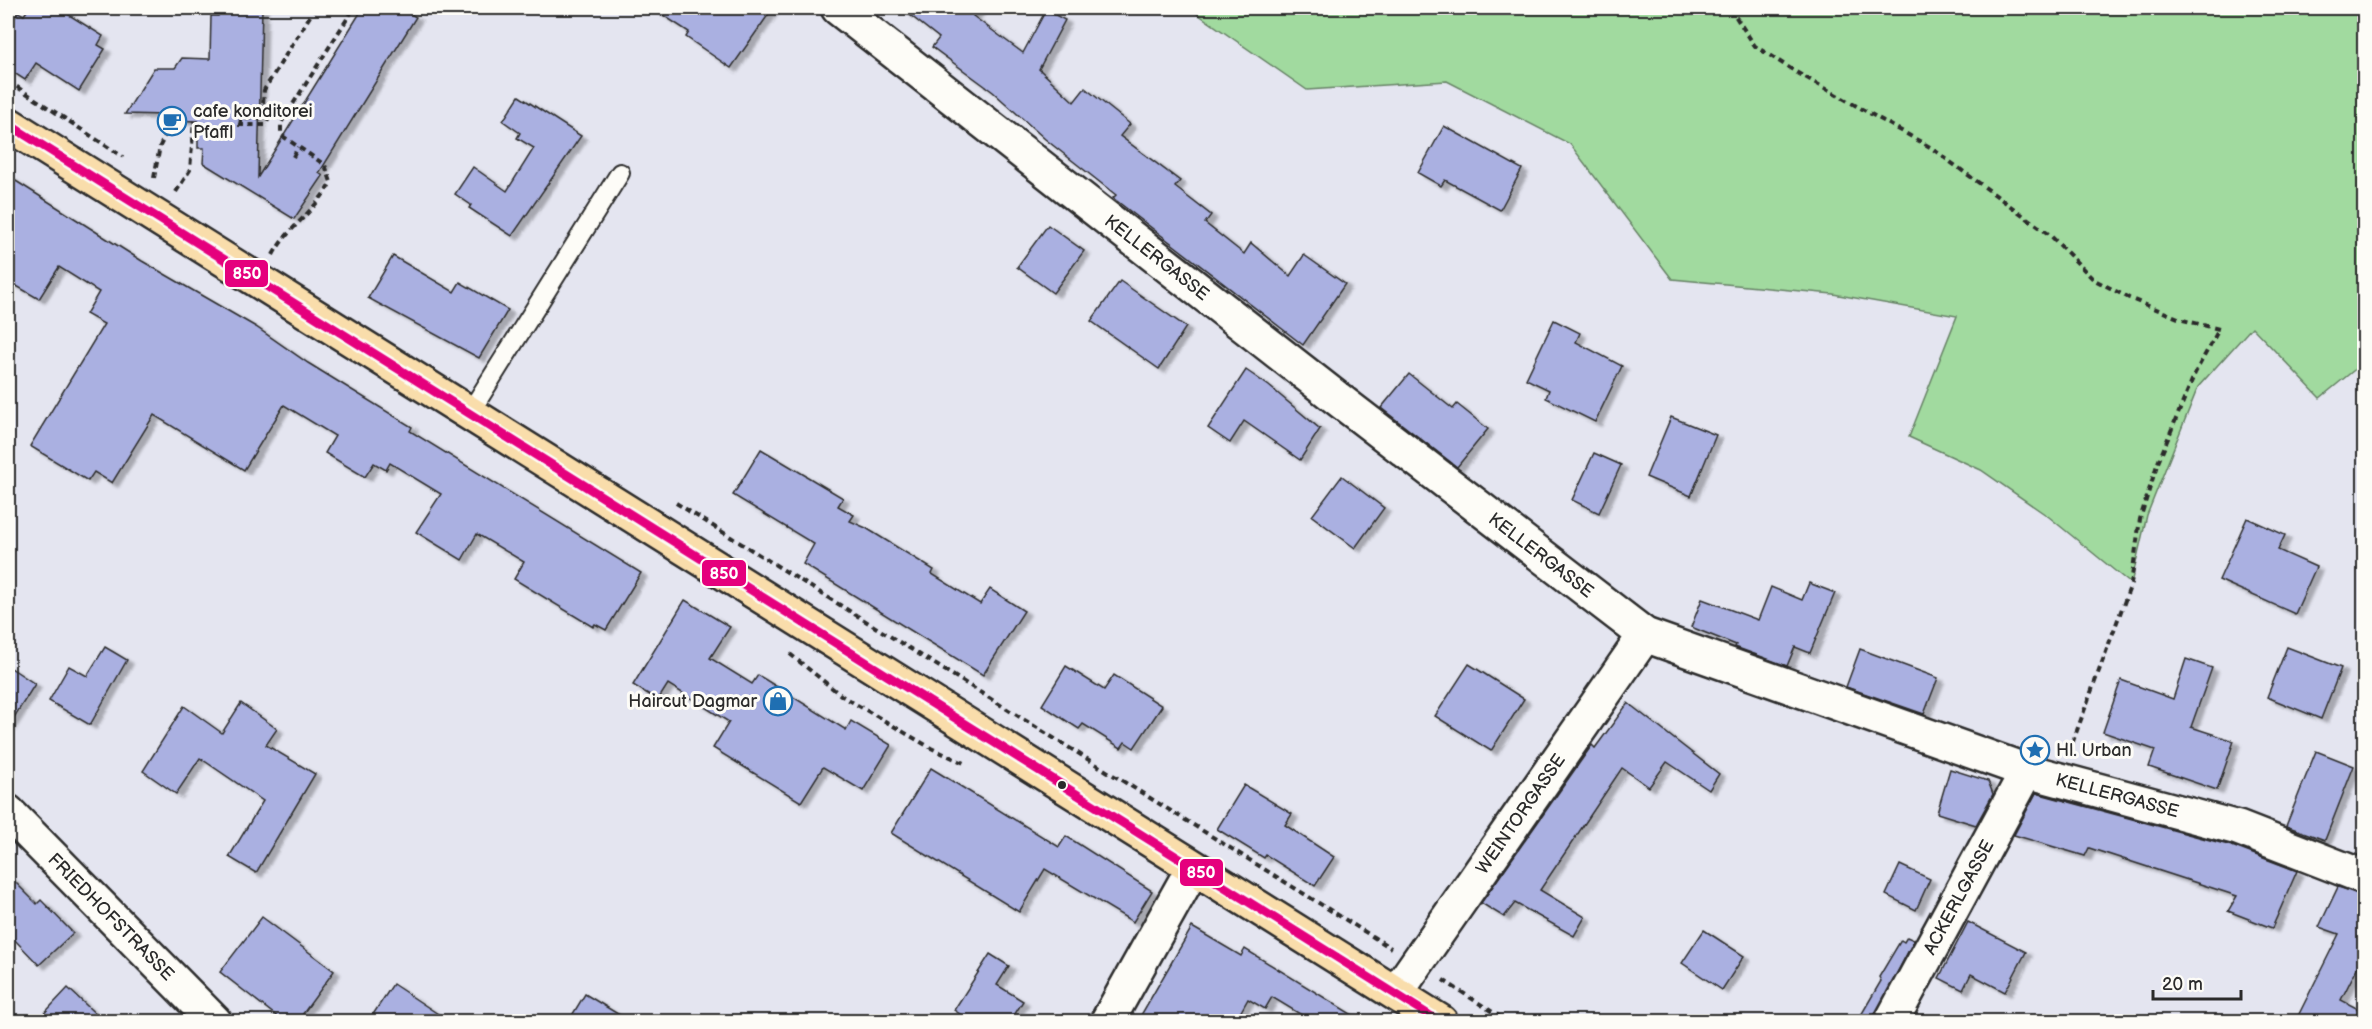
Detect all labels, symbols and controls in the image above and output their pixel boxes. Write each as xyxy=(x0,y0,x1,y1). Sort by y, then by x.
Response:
place label: cafe konditorei Pfaffl xyxy=(193,101,313,143)
cafe icon: cafe konditorei Pfaffl xyxy=(156,105,188,137)
street label: KELLERGASSE xyxy=(1100,211,1213,305)
line badge: 850 xyxy=(224,259,269,288)
text: 850 xyxy=(233,265,261,284)
street label: KELLERGASSE xyxy=(1484,509,1598,603)
line badge: 850 xyxy=(701,559,747,587)
text: 850 xyxy=(710,565,738,584)
shop icon: Haircut Dagmar xyxy=(762,685,794,717)
place label: Haircut Dagmar xyxy=(628,691,757,712)
place icon: Hl. Urban xyxy=(2019,734,2051,766)
place label: Hl. Urban xyxy=(2056,740,2132,761)
street label: WEINTORGASSE xyxy=(1472,750,1570,878)
street label: KELLERGASSE xyxy=(2053,769,2181,823)
unlabelled marker xyxy=(1056,779,1068,791)
street label: ACKERLGASSE xyxy=(1920,836,1999,958)
street label: FRIEDHOFSTRASSE xyxy=(43,849,178,985)
line badge: 850 xyxy=(1179,858,1224,887)
text: 850 xyxy=(1187,864,1215,883)
scale bar xyxy=(2153,963,2242,1001)
text: 20 m xyxy=(2162,974,2203,995)

